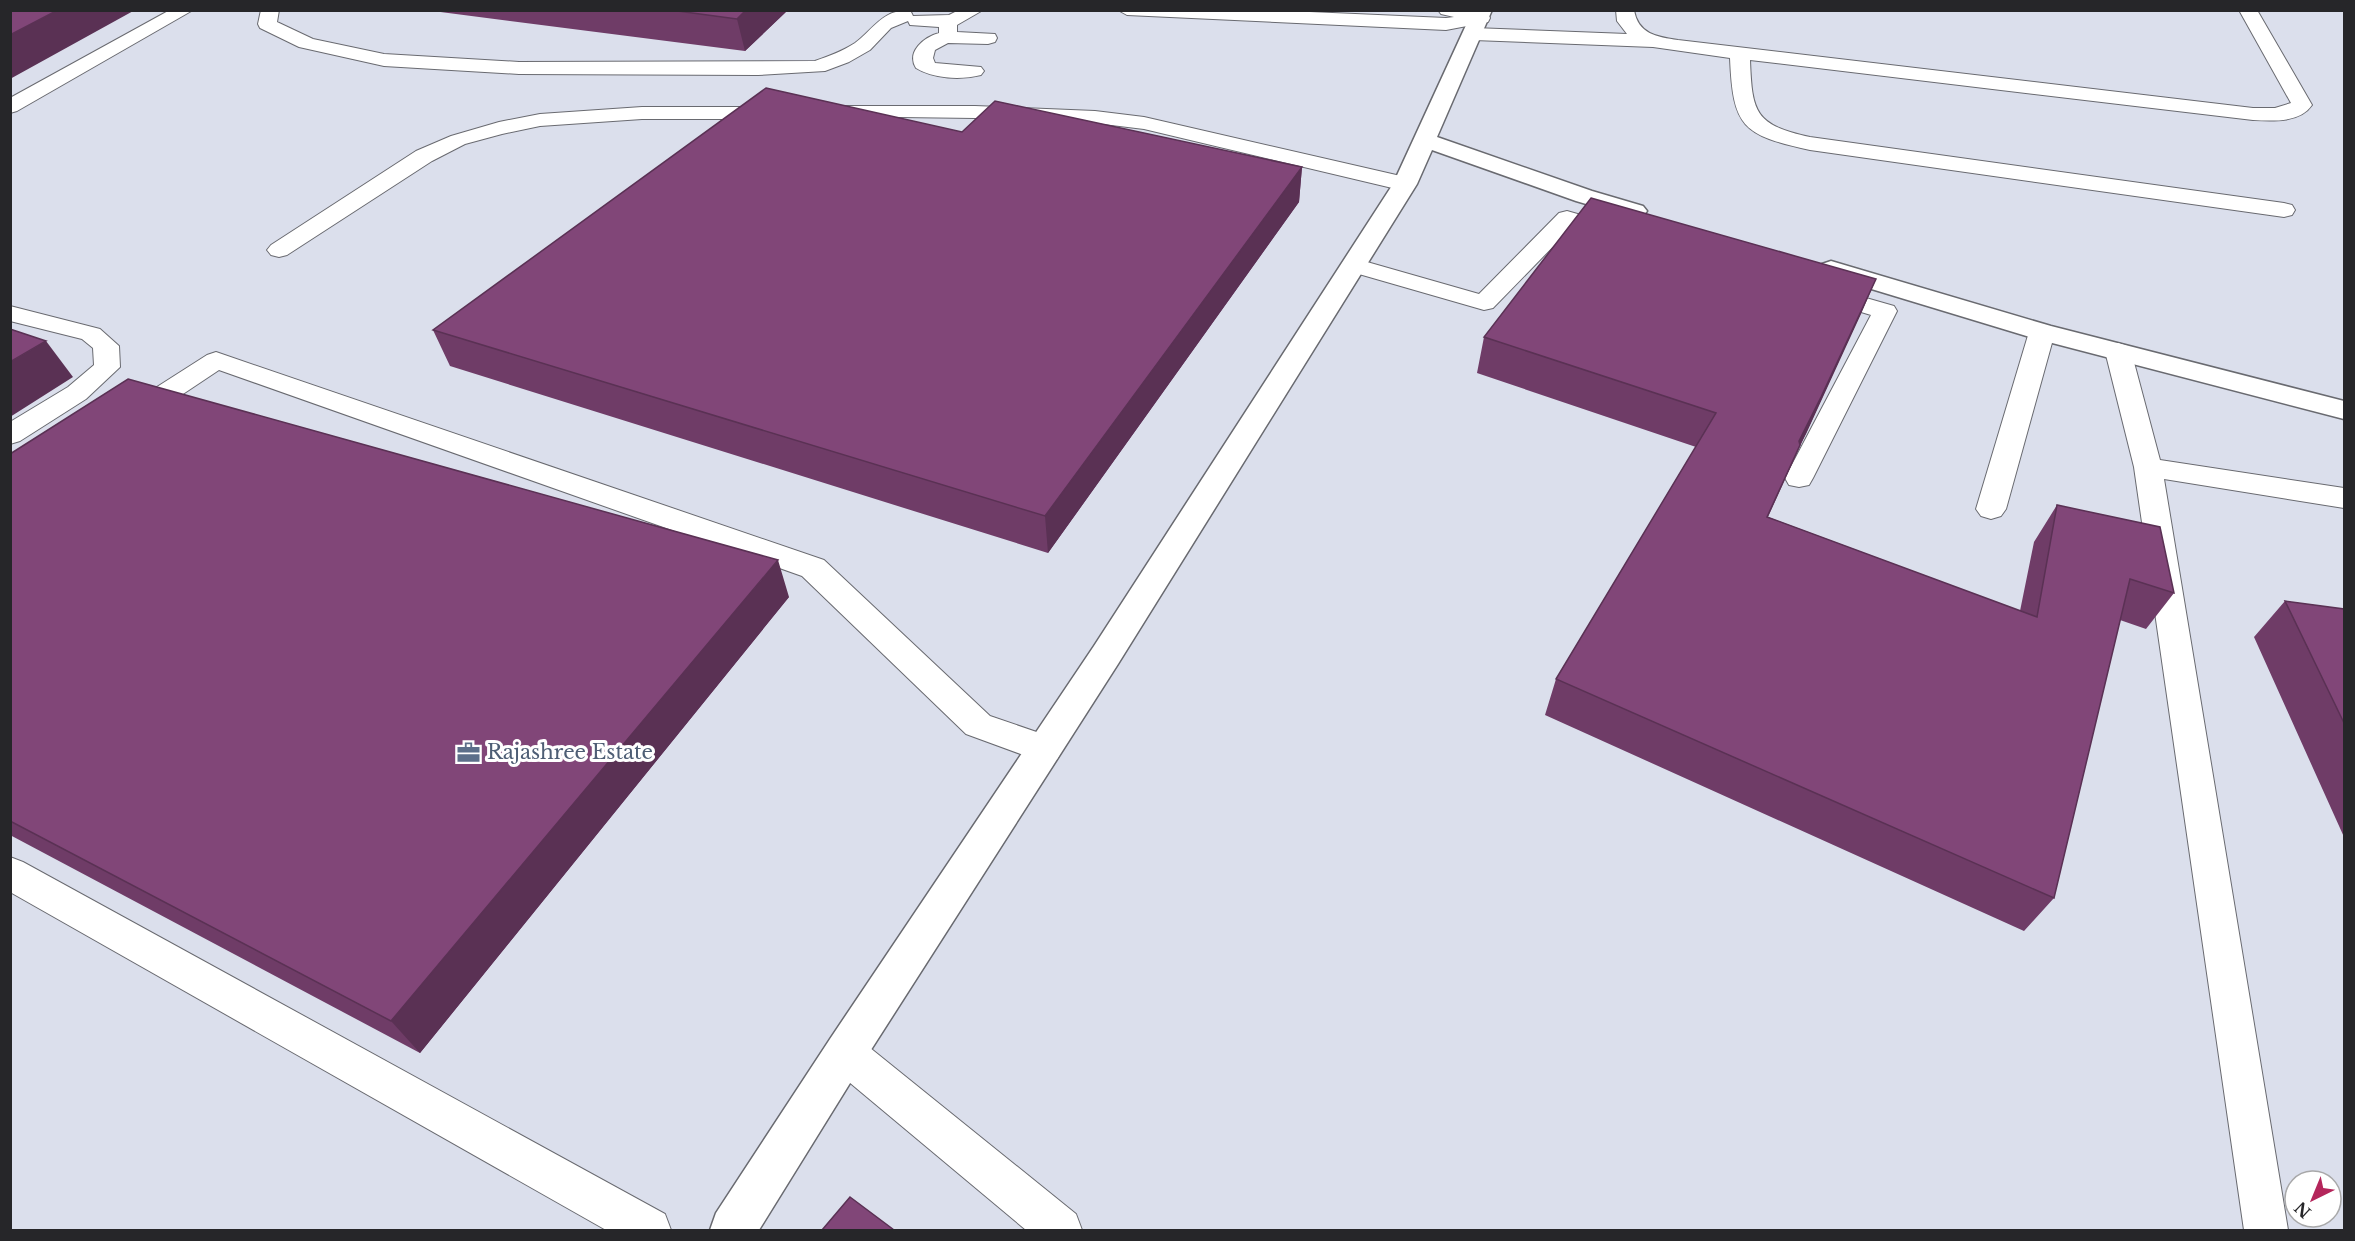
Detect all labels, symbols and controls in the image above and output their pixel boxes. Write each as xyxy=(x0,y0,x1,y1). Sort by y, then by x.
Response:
office icon: Rajashree Estate xyxy=(456,739,482,765)
place label: Rajashree Estate xyxy=(487,740,653,764)
north arrow xyxy=(2283,1169,2343,1229)
text: N xyxy=(2290,1198,2315,1222)

